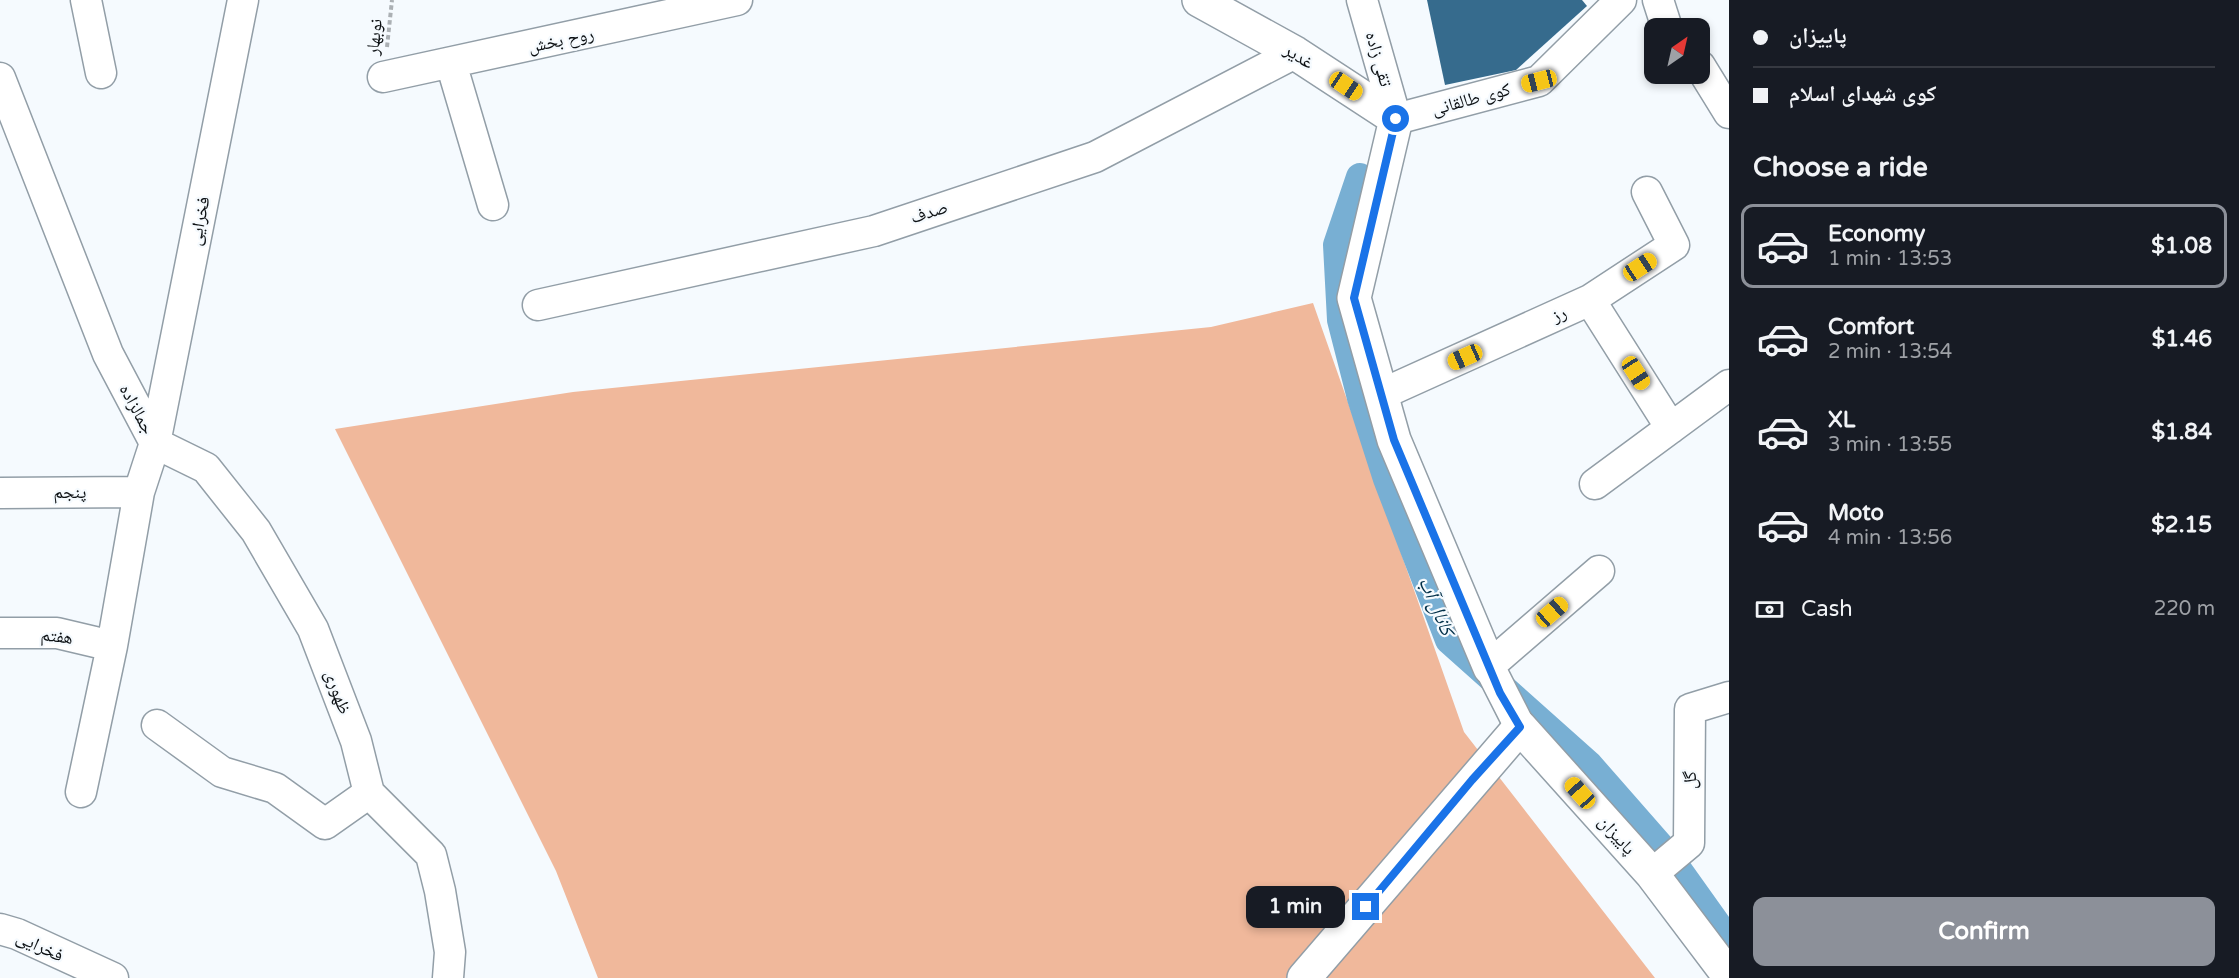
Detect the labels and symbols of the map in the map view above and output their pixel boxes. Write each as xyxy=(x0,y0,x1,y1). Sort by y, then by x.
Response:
street label: نوبهار xyxy=(361,18,387,57)
north arrow xyxy=(1644,18,1710,84)
street label: روح بخش xyxy=(526,22,596,59)
street label: تقی زاده xyxy=(1361,29,1397,89)
street label: غدیر xyxy=(1279,38,1318,74)
car xyxy=(1326,68,1366,104)
car xyxy=(1519,68,1559,94)
street label: کوی طالقانی xyxy=(1429,78,1513,120)
route start xyxy=(1382,105,1409,132)
street label: فخرایی xyxy=(183,195,215,247)
street label: صدف xyxy=(908,196,950,228)
car xyxy=(1620,250,1660,284)
street label: رز xyxy=(1547,301,1570,327)
car xyxy=(1445,341,1485,373)
car xyxy=(1619,353,1653,393)
street label: جمالزاده xyxy=(115,380,159,438)
street label: پنجم xyxy=(54,481,86,504)
water label: کانال آب xyxy=(1413,574,1461,643)
car xyxy=(1533,593,1571,631)
street label: هفتم xyxy=(40,623,74,650)
street label: ظهوری xyxy=(320,667,356,717)
street label: گل xyxy=(1679,770,1701,789)
car xyxy=(1561,774,1599,812)
street label: پاییزان xyxy=(1593,811,1640,859)
callout: 1 min xyxy=(1246,886,1345,928)
route end xyxy=(1352,893,1379,920)
street label: فخرایی xyxy=(13,926,67,966)

